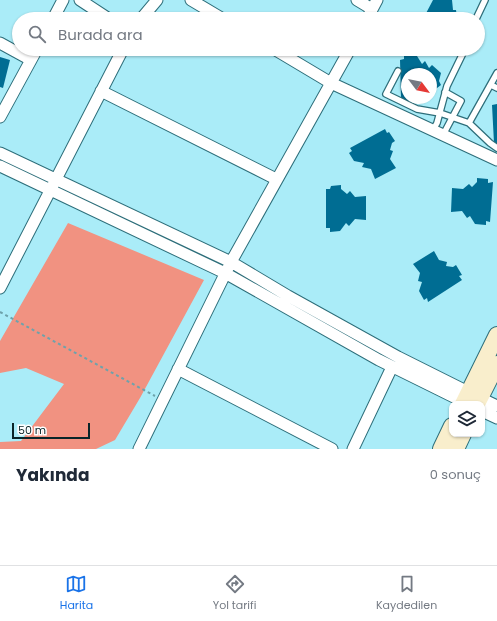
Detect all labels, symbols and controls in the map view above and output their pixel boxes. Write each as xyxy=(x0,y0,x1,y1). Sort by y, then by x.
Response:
search box xyxy=(12,12,485,56)
icon: search xyxy=(26,23,48,45)
text: Burada ara xyxy=(58,24,143,45)
north arrow xyxy=(401,68,437,104)
map controls xyxy=(449,401,485,437)
button: layers xyxy=(449,401,485,437)
scale bar xyxy=(12,421,90,440)
text: 50 m xyxy=(18,422,46,438)
text: Yakında xyxy=(16,463,89,487)
text: 0 sonuç xyxy=(430,465,481,484)
tab: Harita xyxy=(60,573,93,614)
tab: Yol tarifi xyxy=(213,573,256,614)
tab: Kaydedilen xyxy=(376,573,437,614)

